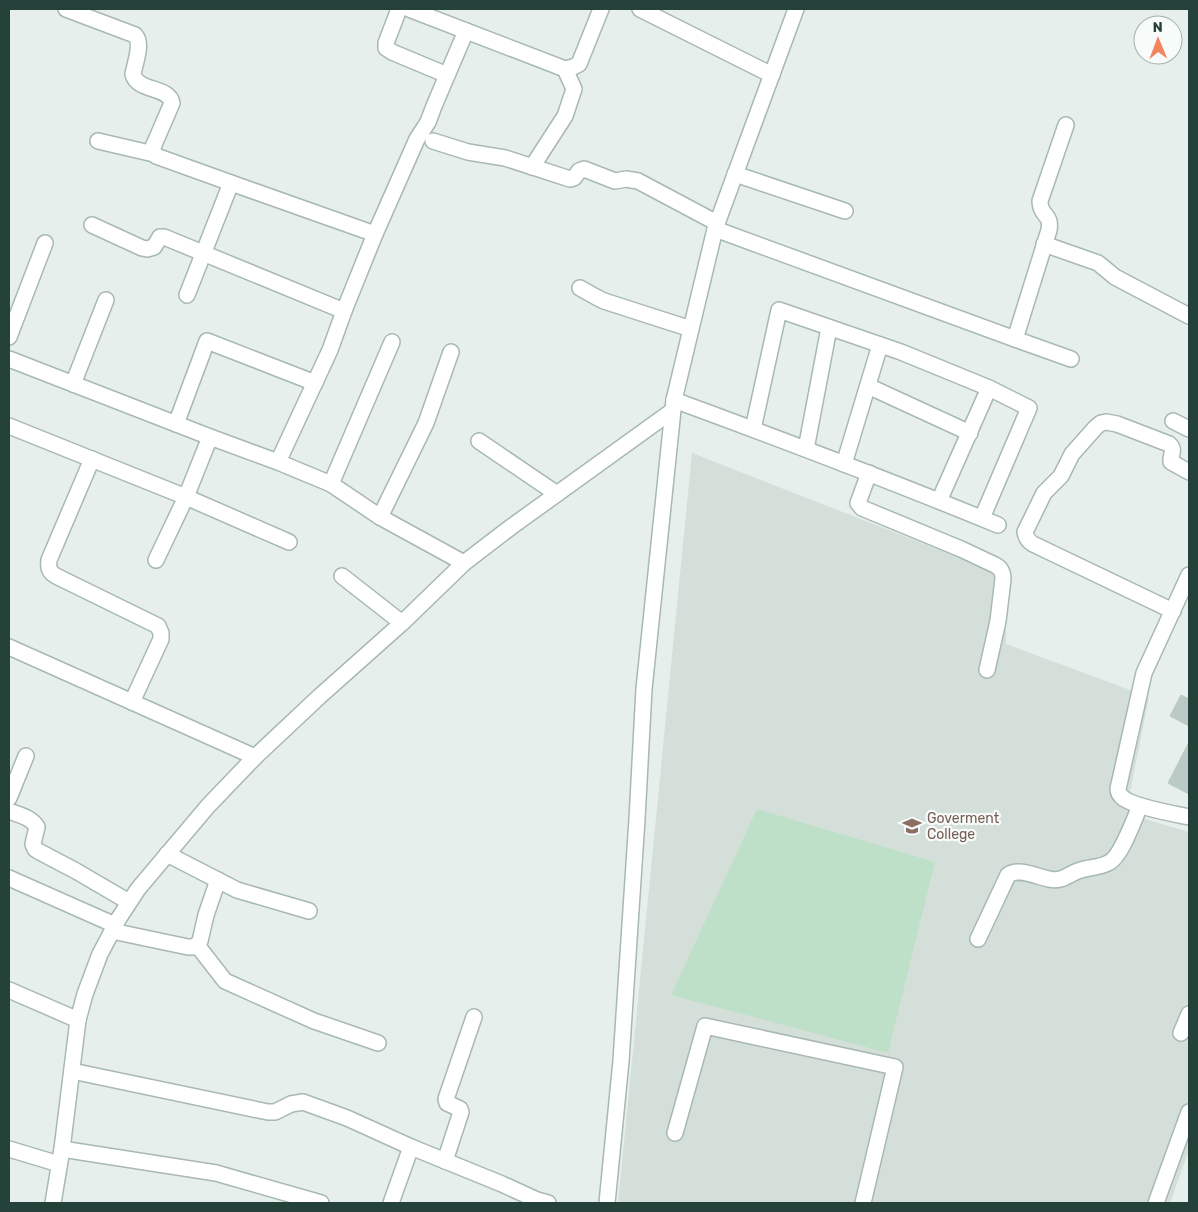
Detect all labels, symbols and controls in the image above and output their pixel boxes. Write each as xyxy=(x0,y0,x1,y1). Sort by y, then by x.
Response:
north arrow xyxy=(1133,15,1183,65)
text: N xyxy=(1153,19,1163,36)
place label: Goverment College xyxy=(927,810,1000,843)
school or university icon: Goverment College xyxy=(901,815,923,837)

